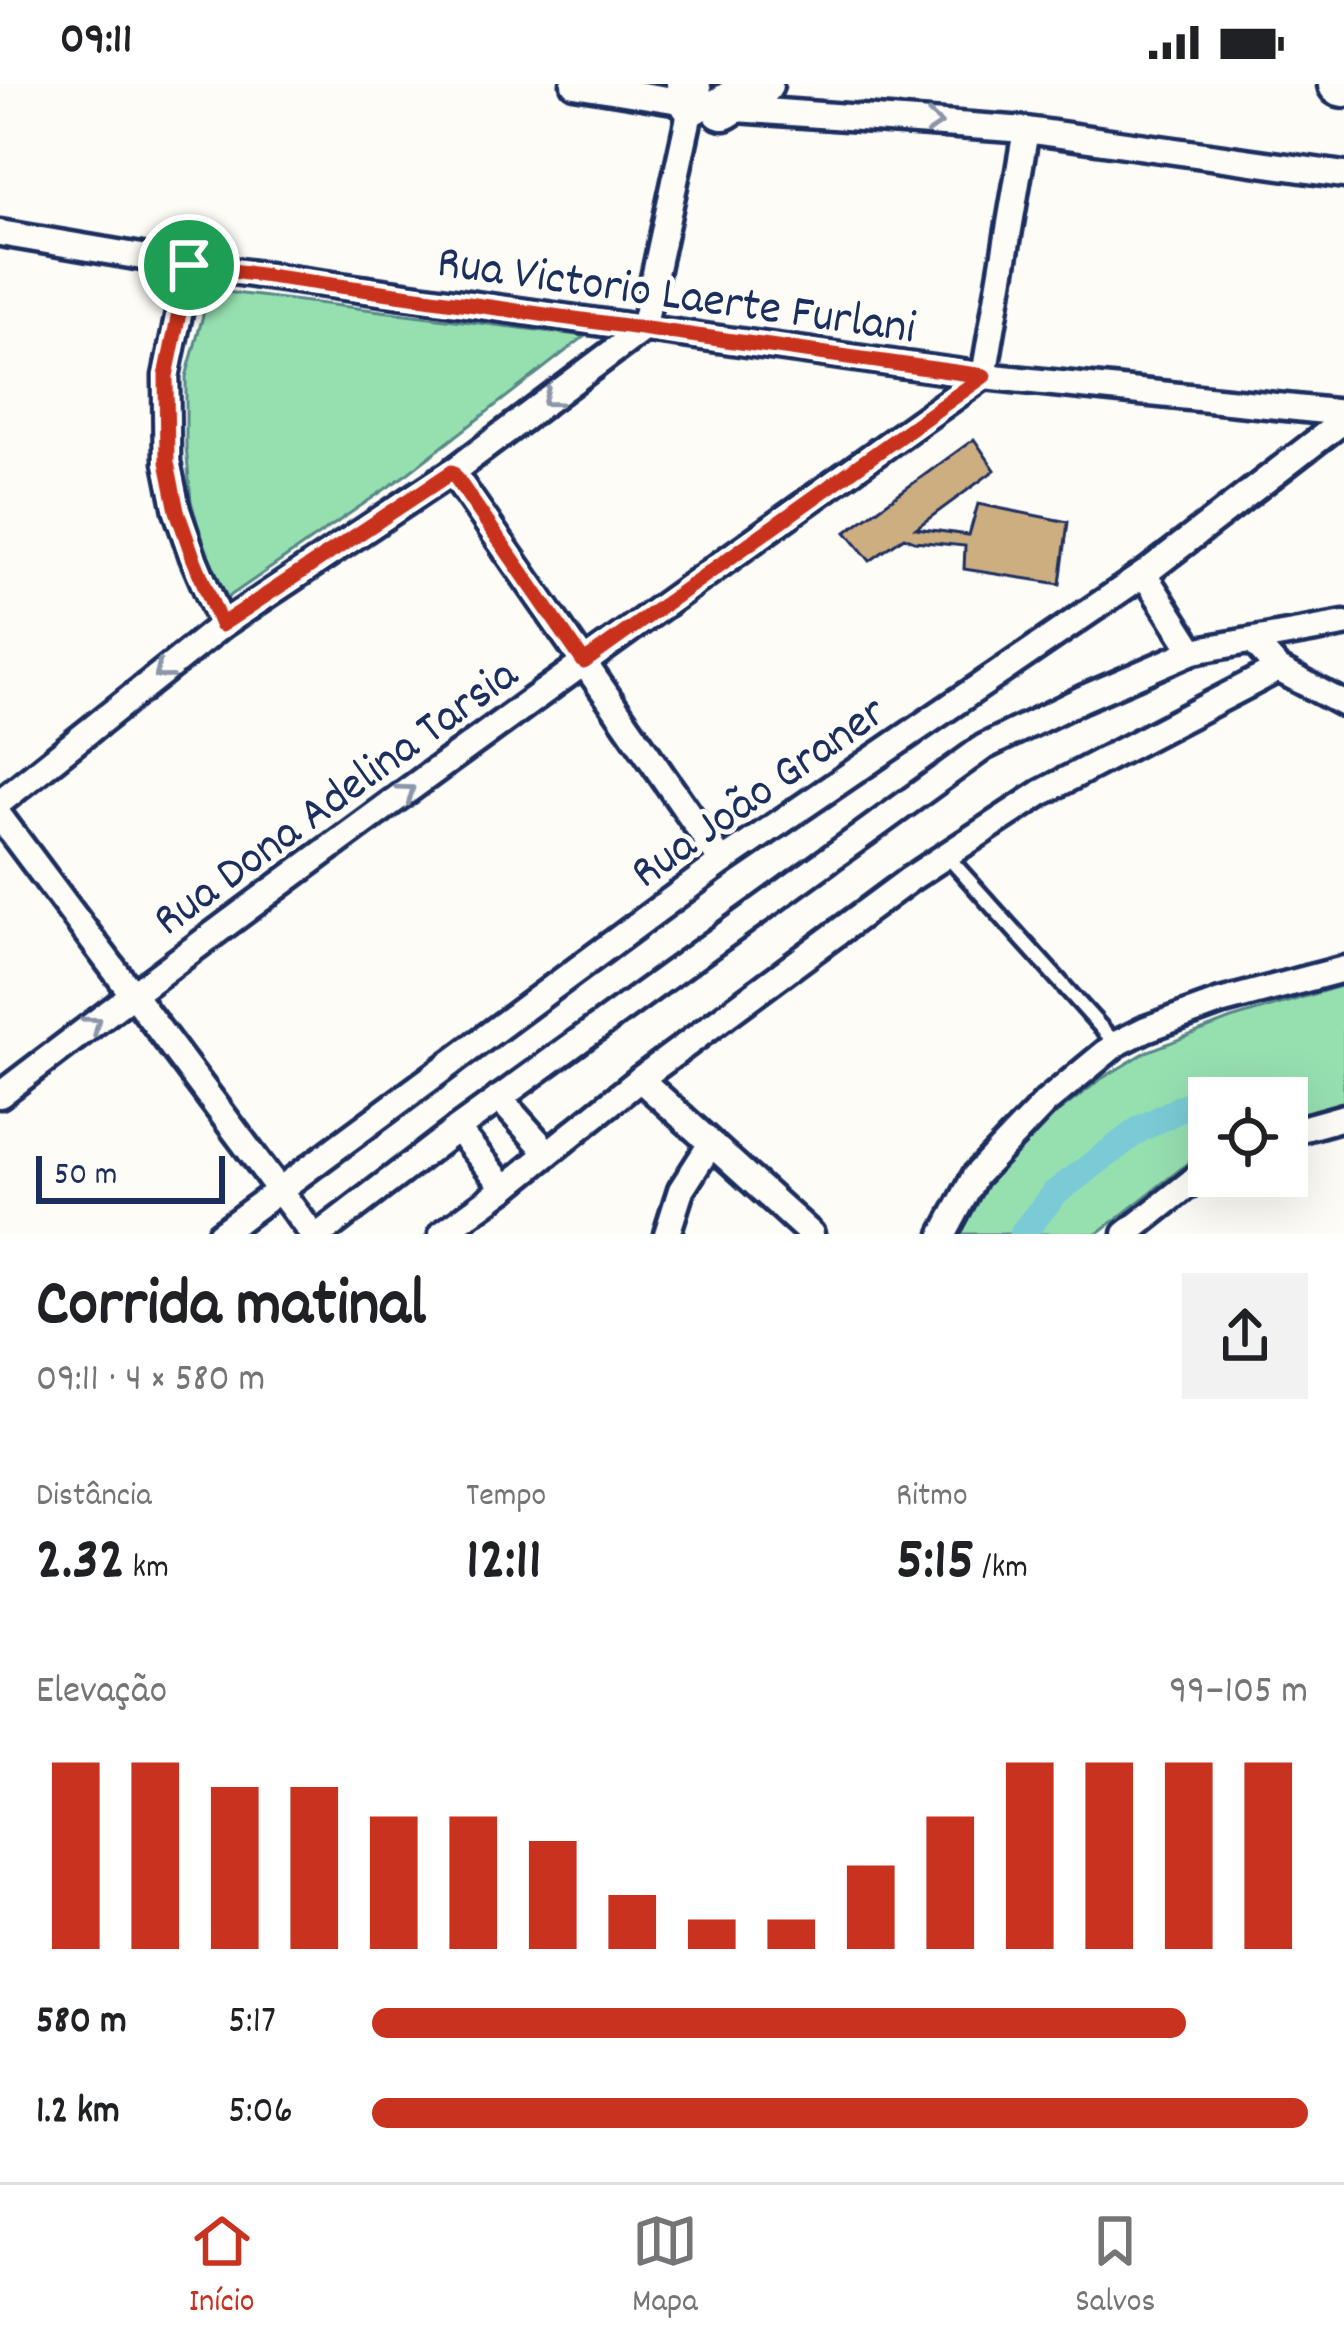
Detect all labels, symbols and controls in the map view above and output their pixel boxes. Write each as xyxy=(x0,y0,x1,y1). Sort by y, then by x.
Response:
text: 09:11 xyxy=(60,10,132,74)
one-way arrow xyxy=(925,110,944,136)
pin xyxy=(138,214,240,316)
street label: Rua Victorio Laerte Furlani xyxy=(432,231,920,366)
icon: arrive xyxy=(156,232,222,298)
one-way arrow xyxy=(541,385,563,407)
street label: Rua Dona Adelina Tarsia xyxy=(141,643,535,956)
one-way arrow xyxy=(154,658,176,679)
street label: Rua João Graner xyxy=(618,681,902,909)
one-way arrow xyxy=(394,785,415,807)
one-way arrow xyxy=(80,1016,101,1038)
map controls xyxy=(1188,1077,1308,1197)
button: locate xyxy=(1188,1077,1308,1197)
scale bar xyxy=(36,1150,225,1203)
text: 50 m xyxy=(54,1153,118,1200)
text: Corrida matinal xyxy=(36,1262,426,1356)
button: share xyxy=(1182,1273,1308,1399)
text: 09:11 · 4 × 580 m xyxy=(36,1354,265,1409)
text: Distância xyxy=(36,1474,152,1521)
text: Tempo xyxy=(466,1474,546,1521)
text: Ritmo xyxy=(896,1474,968,1521)
text: 2.32 xyxy=(36,1521,125,1607)
text: 12:11 xyxy=(466,1521,542,1607)
text: 5:15 xyxy=(896,1521,975,1607)
text: km xyxy=(125,1546,169,1593)
text: /km xyxy=(975,1546,1028,1593)
text: Elevação xyxy=(36,1666,167,1721)
text: 99–105 m xyxy=(1169,1666,1308,1721)
text: 580 m xyxy=(36,1996,127,2051)
text: 5:17 xyxy=(228,1996,276,2051)
text: 1.2 km xyxy=(36,2086,120,2141)
text: 5:06 xyxy=(228,2086,293,2141)
tab: Início xyxy=(189,2208,255,2327)
tab: Mapa xyxy=(632,2208,698,2327)
tab: Salvos xyxy=(1075,2208,1155,2327)

